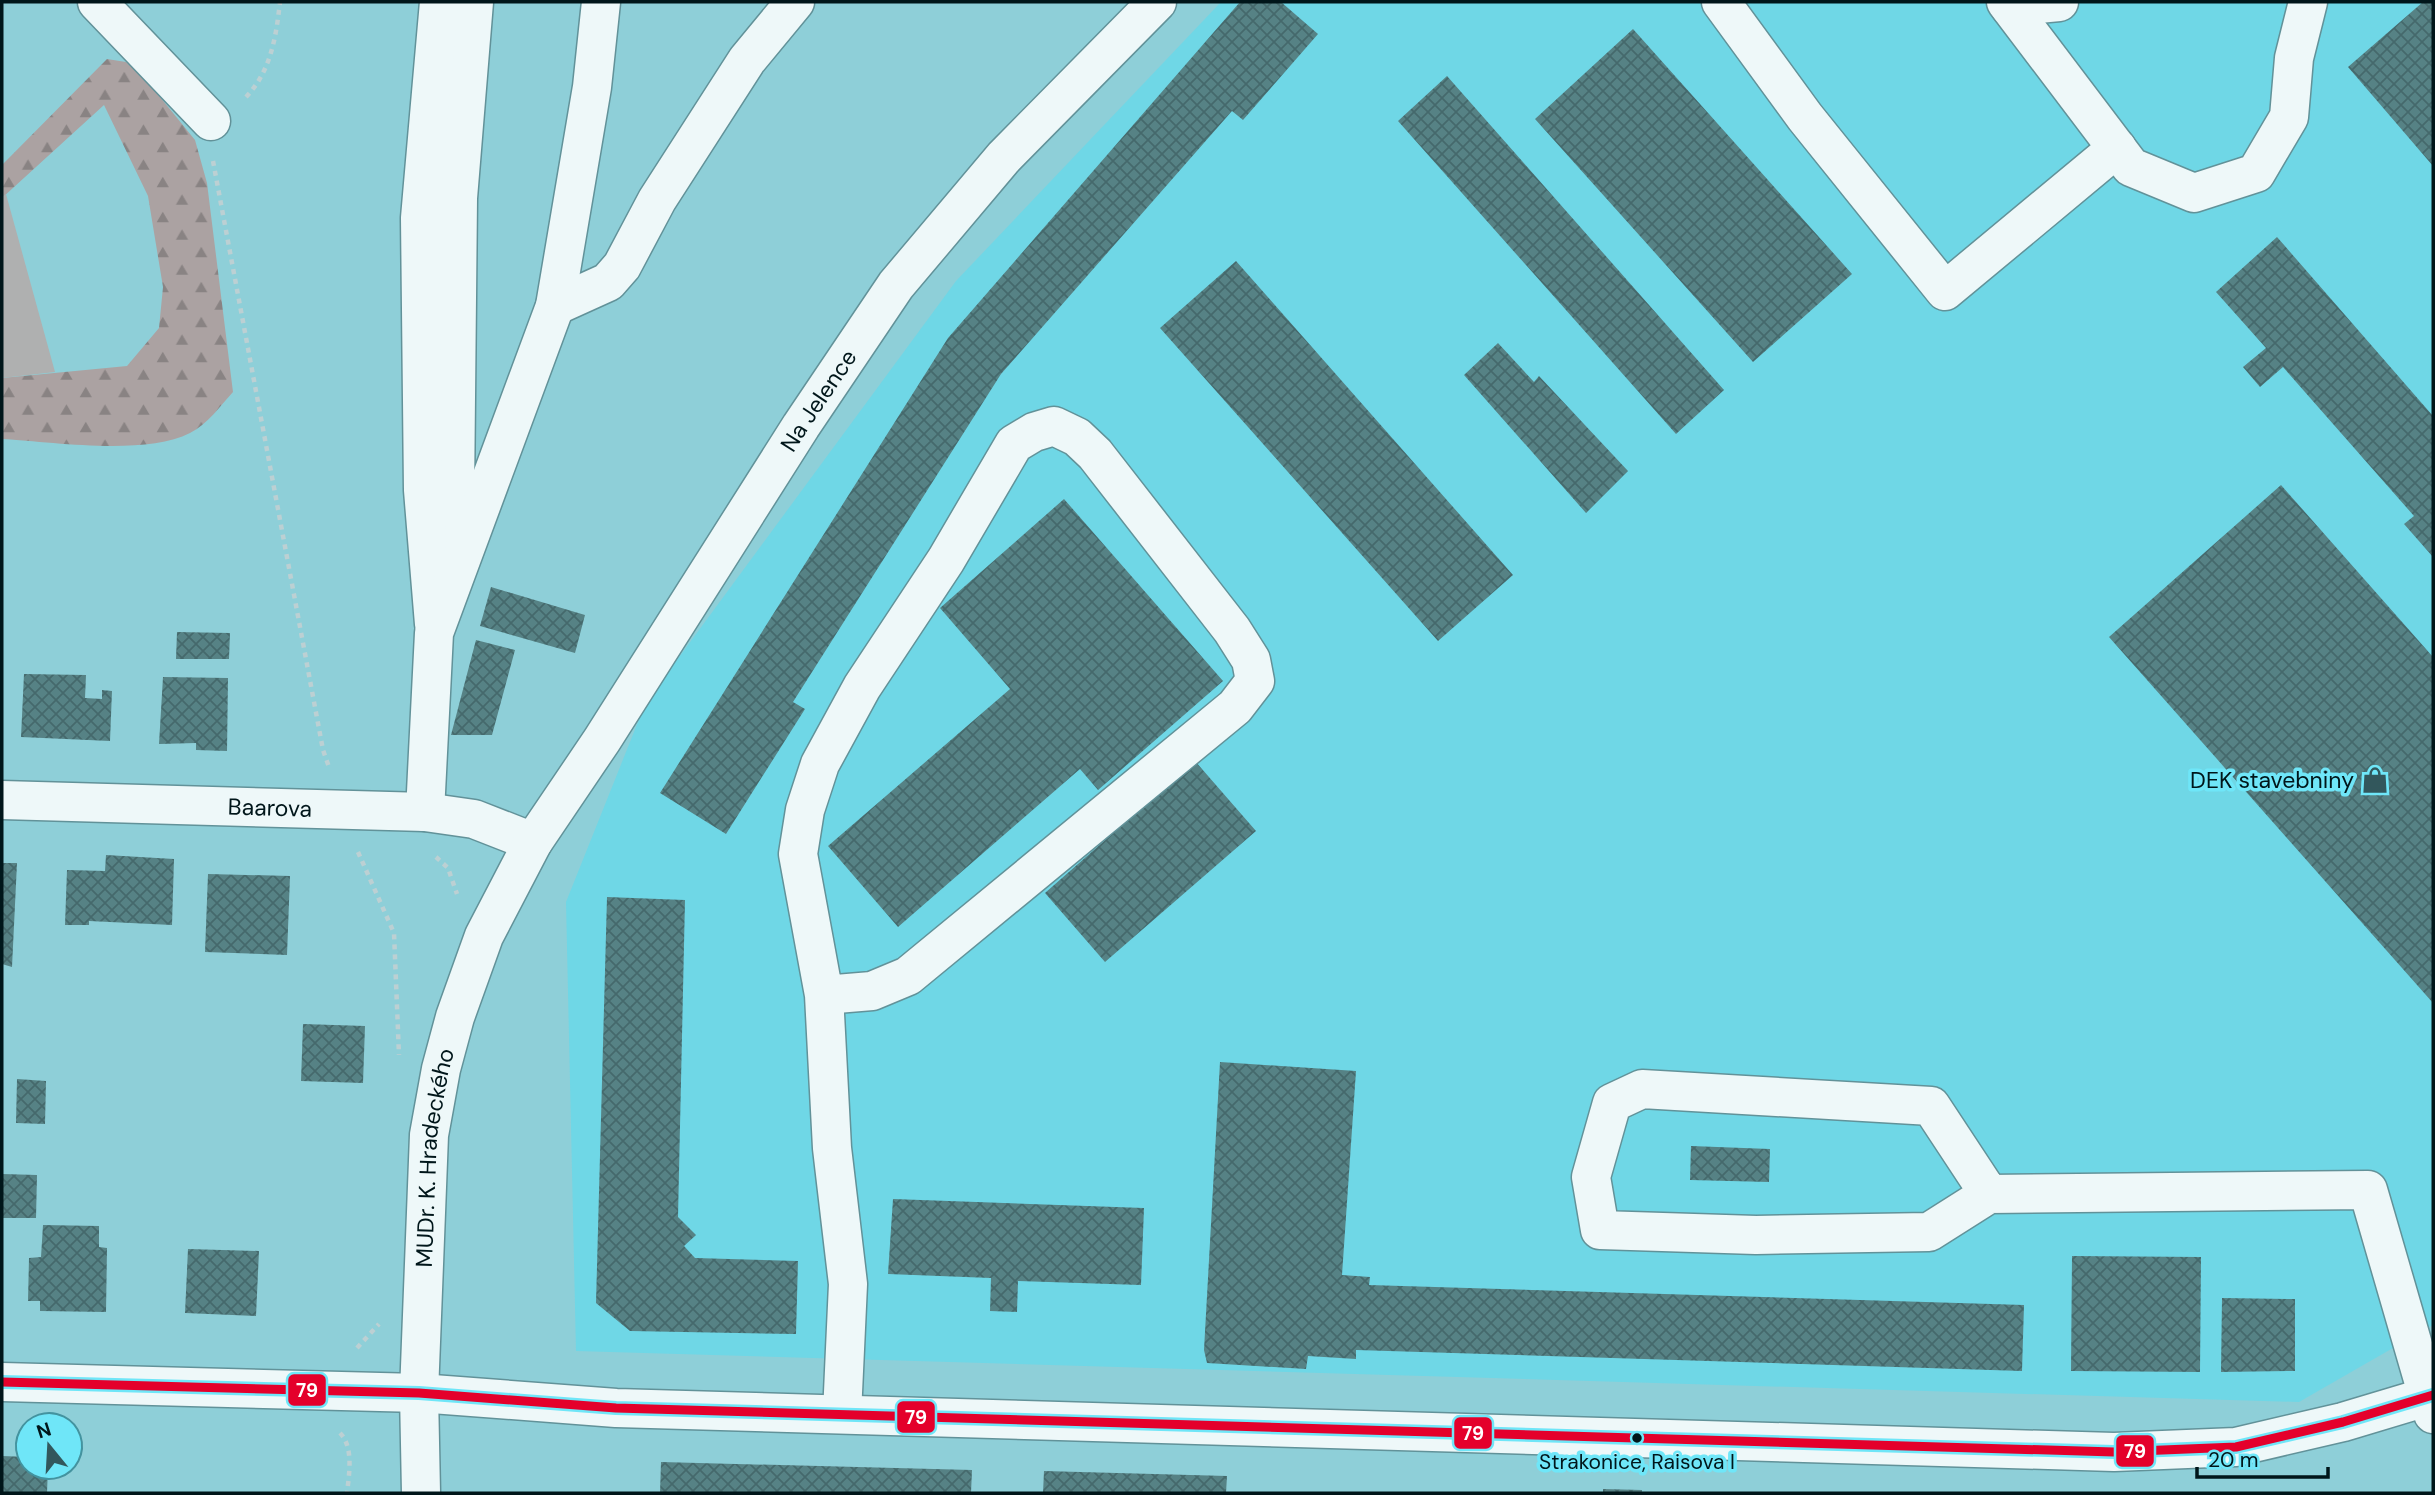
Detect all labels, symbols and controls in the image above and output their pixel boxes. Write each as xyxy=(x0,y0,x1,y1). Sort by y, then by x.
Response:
street label: Na Jelence xyxy=(774,344,863,457)
place label: DEK stavebniny xyxy=(2190,765,2354,795)
shop icon: DEK stavebniny xyxy=(2360,765,2390,795)
street label: Baarova xyxy=(227,791,312,824)
street label: MUDr. K. Hradeckého xyxy=(409,1045,461,1268)
line badge: 79 xyxy=(287,1373,327,1407)
text: 79 xyxy=(296,1378,318,1403)
line badge: 79 xyxy=(896,1400,936,1434)
text: 79 xyxy=(905,1405,927,1430)
north arrow xyxy=(14,1411,84,1481)
text: N xyxy=(33,1416,54,1444)
line badge: 79 xyxy=(1453,1416,1493,1450)
text: 79 xyxy=(1462,1421,1484,1446)
marker: Strakonice, Raisova I xyxy=(1630,1431,1644,1445)
line badge: 79 xyxy=(2115,1434,2155,1468)
scale bar xyxy=(2197,1436,2328,1480)
text: 79 xyxy=(2124,1439,2146,1464)
text: 20 m xyxy=(2208,1446,2259,1474)
place label: Strakonice, Raisova I xyxy=(1539,1448,1735,1476)

